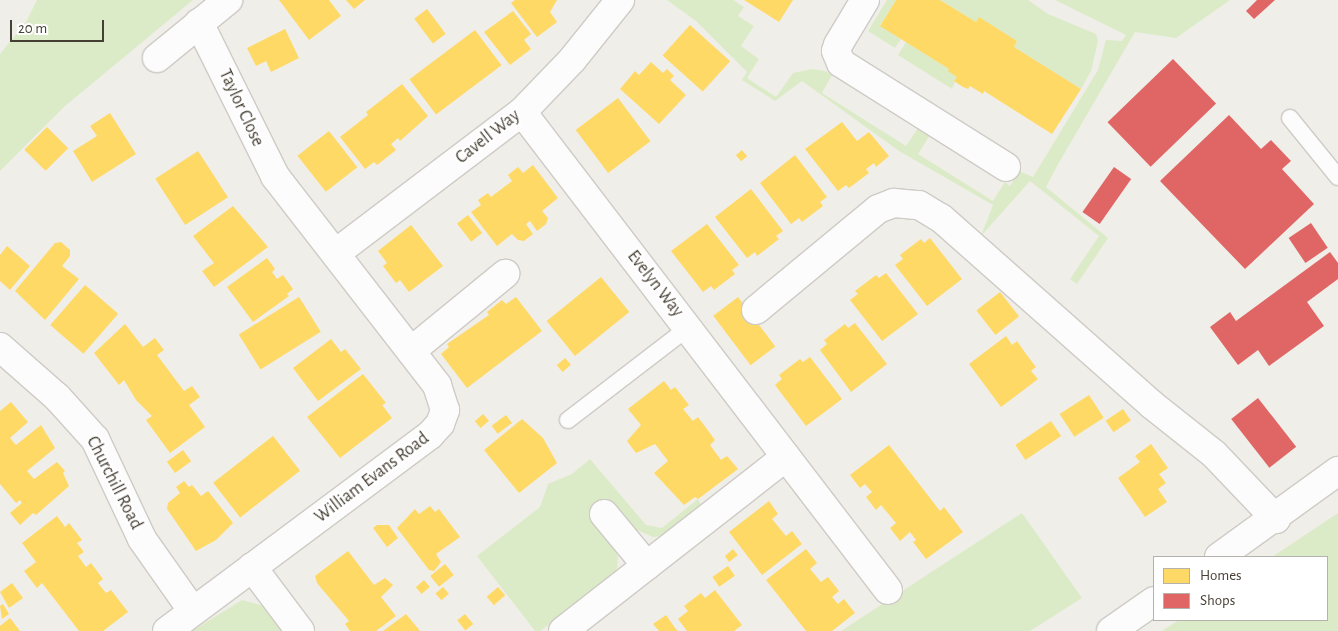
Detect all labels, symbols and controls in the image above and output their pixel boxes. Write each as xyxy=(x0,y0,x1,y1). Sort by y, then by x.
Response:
scale bar xyxy=(12,10,106,42)
text: 20 m xyxy=(18,21,47,36)
street label: Taylor Close xyxy=(214,66,268,150)
street label: Cavell Way xyxy=(451,105,525,169)
street label: Evelyn Way xyxy=(622,246,688,322)
street label: William Evans Road xyxy=(311,428,433,528)
street label: Churchill Road xyxy=(81,433,147,533)
legend xyxy=(1153,556,1328,621)
text: Homes xyxy=(1200,568,1242,583)
text: Shops xyxy=(1200,593,1235,608)

